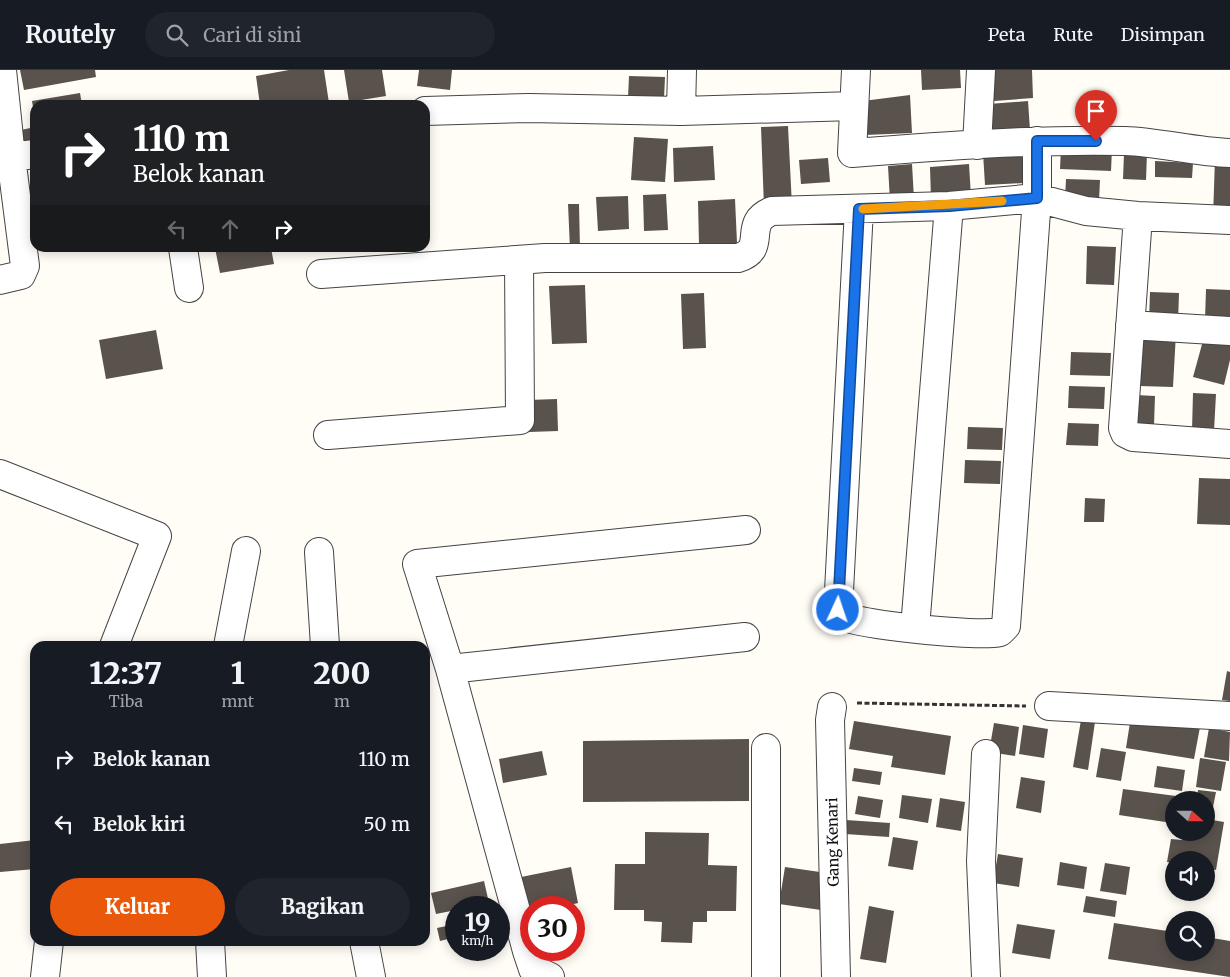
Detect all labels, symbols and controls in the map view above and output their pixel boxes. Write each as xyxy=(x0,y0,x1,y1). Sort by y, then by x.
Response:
search box xyxy=(145,12,495,57)
text: Routely xyxy=(25,19,115,50)
icon: search xyxy=(163,21,191,49)
text: Cari di sini xyxy=(203,23,302,47)
text: Peta xyxy=(988,23,1025,46)
text: Rute xyxy=(1053,23,1093,46)
text: Disimpan xyxy=(1121,23,1205,46)
pin xyxy=(1075,90,1117,141)
icon: arrive xyxy=(1082,97,1110,125)
text: 110 m xyxy=(133,117,230,161)
icon: right xyxy=(50,120,115,185)
text: Belok kanan xyxy=(133,160,265,188)
icon: left xyxy=(163,215,191,243)
icon: ahead xyxy=(216,215,244,243)
icon: right xyxy=(269,215,297,243)
position arrow xyxy=(811,583,863,635)
text: 12:37 xyxy=(89,654,162,692)
text: 1 xyxy=(231,654,245,692)
text: 200 xyxy=(313,654,371,692)
text: Tiba xyxy=(108,691,143,711)
text: mnt xyxy=(221,691,254,711)
text: m xyxy=(334,691,350,711)
icon: right xyxy=(50,745,78,773)
text: Belok kanan xyxy=(93,747,210,771)
text: 110 m xyxy=(359,747,410,771)
north arrow xyxy=(1165,791,1215,841)
map controls xyxy=(1165,791,1215,961)
street label: Gang Kenari xyxy=(822,797,843,887)
icon: left xyxy=(50,810,78,838)
text: Belok kiri xyxy=(93,812,185,836)
text: 50 m xyxy=(364,812,410,836)
button: sound xyxy=(1165,851,1215,901)
button: Keluar xyxy=(50,878,225,936)
button: Bagikan xyxy=(235,878,410,936)
speed limit sign: 30 xyxy=(520,896,585,961)
text: 19 xyxy=(465,906,490,938)
button: search xyxy=(1165,911,1215,961)
text: km/h xyxy=(462,933,493,948)

